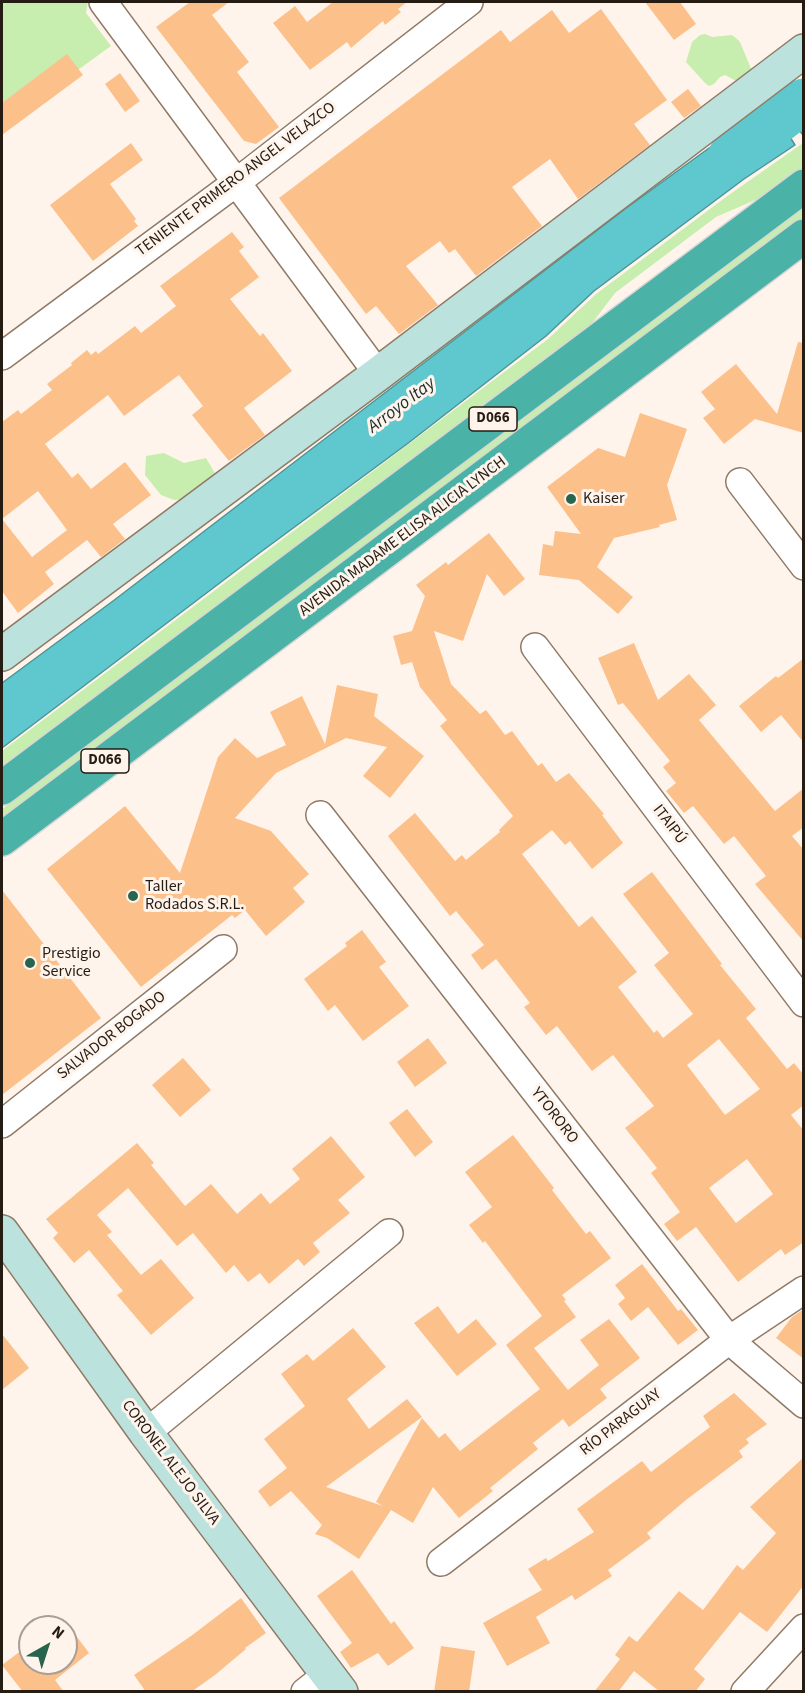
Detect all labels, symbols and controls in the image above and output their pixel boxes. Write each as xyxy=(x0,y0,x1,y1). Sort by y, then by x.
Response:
street label: TENIENTE PRIMERO ANGEL VELAZCO xyxy=(132,99,340,261)
water label: Arroyo Itay xyxy=(364,374,440,438)
road number: D066 xyxy=(469,407,517,431)
street label: AVENIDA MADAME ELISA ALICIA LYNCH xyxy=(296,453,510,621)
place label: Kaiser xyxy=(583,489,624,509)
marker: Kaiser xyxy=(564,492,578,506)
road number: D066 xyxy=(81,749,129,773)
street label: ITAIPÚ xyxy=(648,801,690,849)
place label: Taller Rodados S.R.L. xyxy=(145,877,244,915)
marker: Taller Rodados S.R.L. xyxy=(126,889,140,903)
place label: Prestigio Service xyxy=(42,944,101,982)
marker: Prestigio Service xyxy=(23,956,37,970)
street label: SALVADOR BOGADO xyxy=(54,988,170,1084)
street label: YTORORO xyxy=(526,1084,582,1148)
street label: RÍO PARAGUAY xyxy=(577,1385,665,1461)
street label: CORONEL ALEJO SILVA xyxy=(117,1397,223,1529)
north arrow xyxy=(18,1615,78,1675)
text: N xyxy=(47,1621,69,1644)

